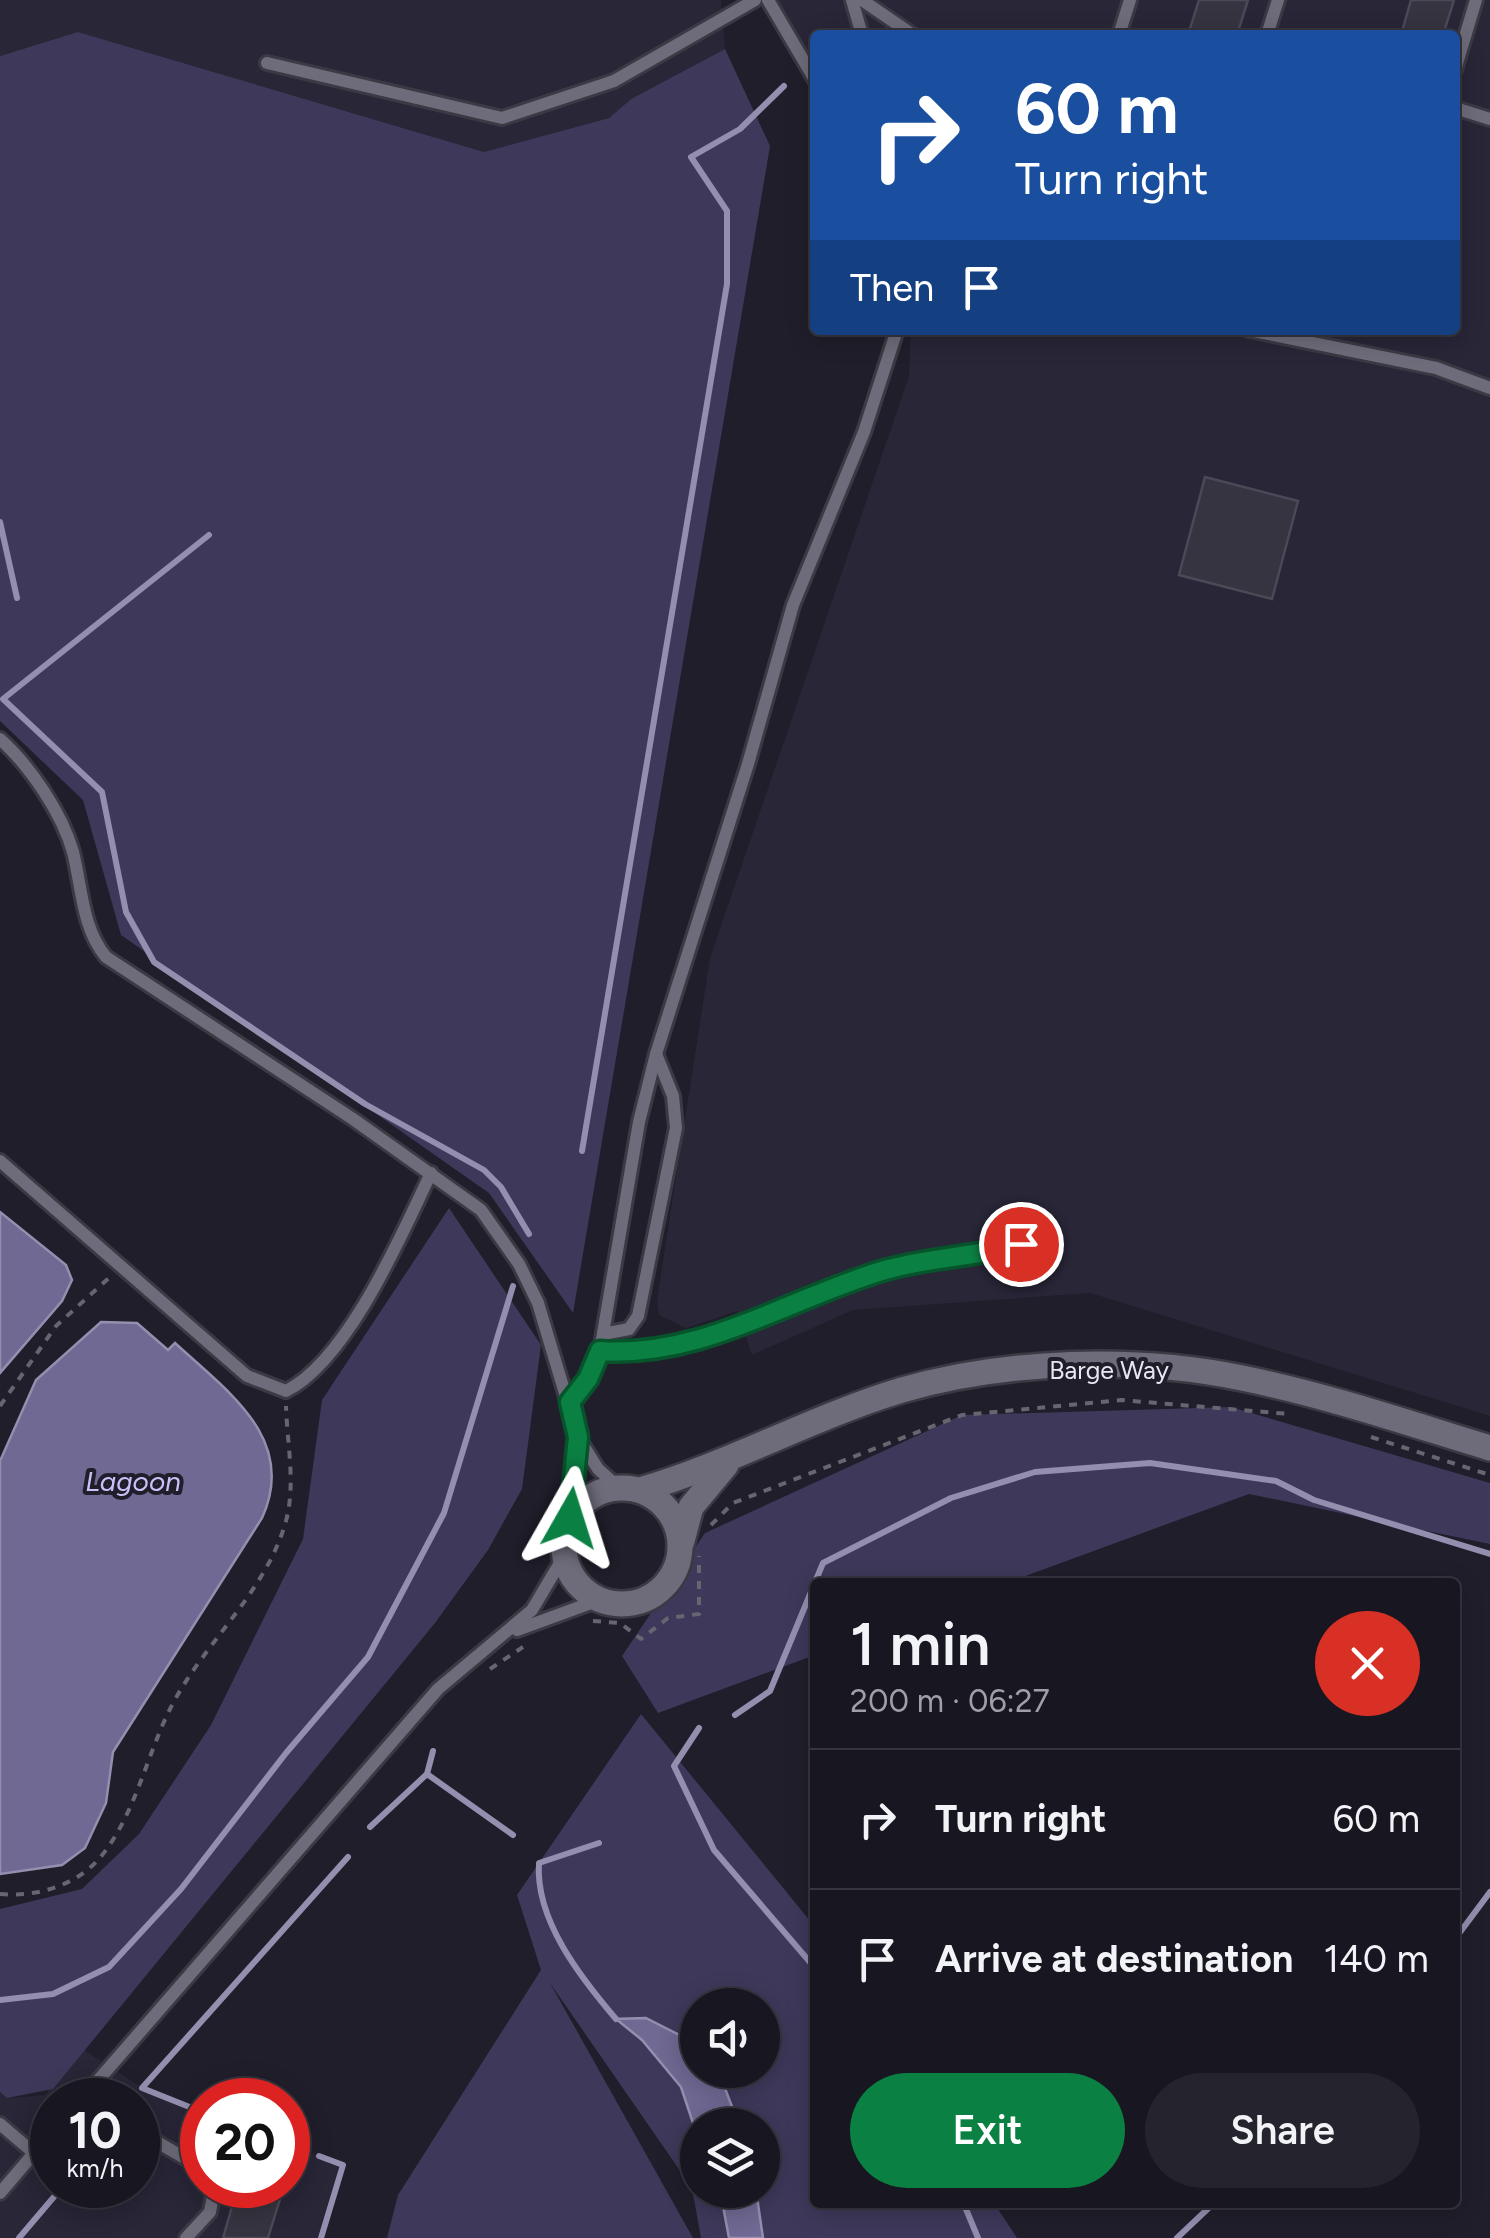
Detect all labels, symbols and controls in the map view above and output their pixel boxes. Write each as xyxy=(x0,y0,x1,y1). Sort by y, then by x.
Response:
text: 60 m xyxy=(1015,66,1179,151)
icon: right xyxy=(850,70,980,200)
text: Turn right xyxy=(1015,151,1208,205)
icon: arrive xyxy=(954,260,1009,315)
text: Then xyxy=(850,265,934,311)
pin xyxy=(979,1202,1064,1287)
icon: arrive xyxy=(994,1217,1049,1272)
street label: Barge Way xyxy=(1049,1355,1169,1385)
water label: Lagoon xyxy=(85,1464,181,1498)
position arrow xyxy=(518,1466,622,1570)
text: 1 min xyxy=(850,1608,990,1680)
button: close xyxy=(1315,1611,1420,1716)
text: 200 m · 06:27 xyxy=(850,1682,1050,1720)
icon: right xyxy=(850,1792,905,1847)
text: Turn right xyxy=(935,1796,1107,1842)
text: 60 m xyxy=(1332,1796,1420,1842)
icon: arrive xyxy=(850,1932,905,1987)
text: Arrive at destination xyxy=(935,1936,1293,1982)
text: 140 m xyxy=(1323,1936,1429,1982)
map controls xyxy=(680,1988,780,2208)
button: sound xyxy=(680,1988,780,2088)
button: Exit xyxy=(850,2073,1125,2188)
button: Share xyxy=(1145,2073,1420,2188)
speed limit sign: 20 xyxy=(180,2078,310,2208)
text: 10 xyxy=(68,2100,122,2161)
button: layers xyxy=(680,2108,780,2208)
text: km/h xyxy=(66,2153,124,2183)

